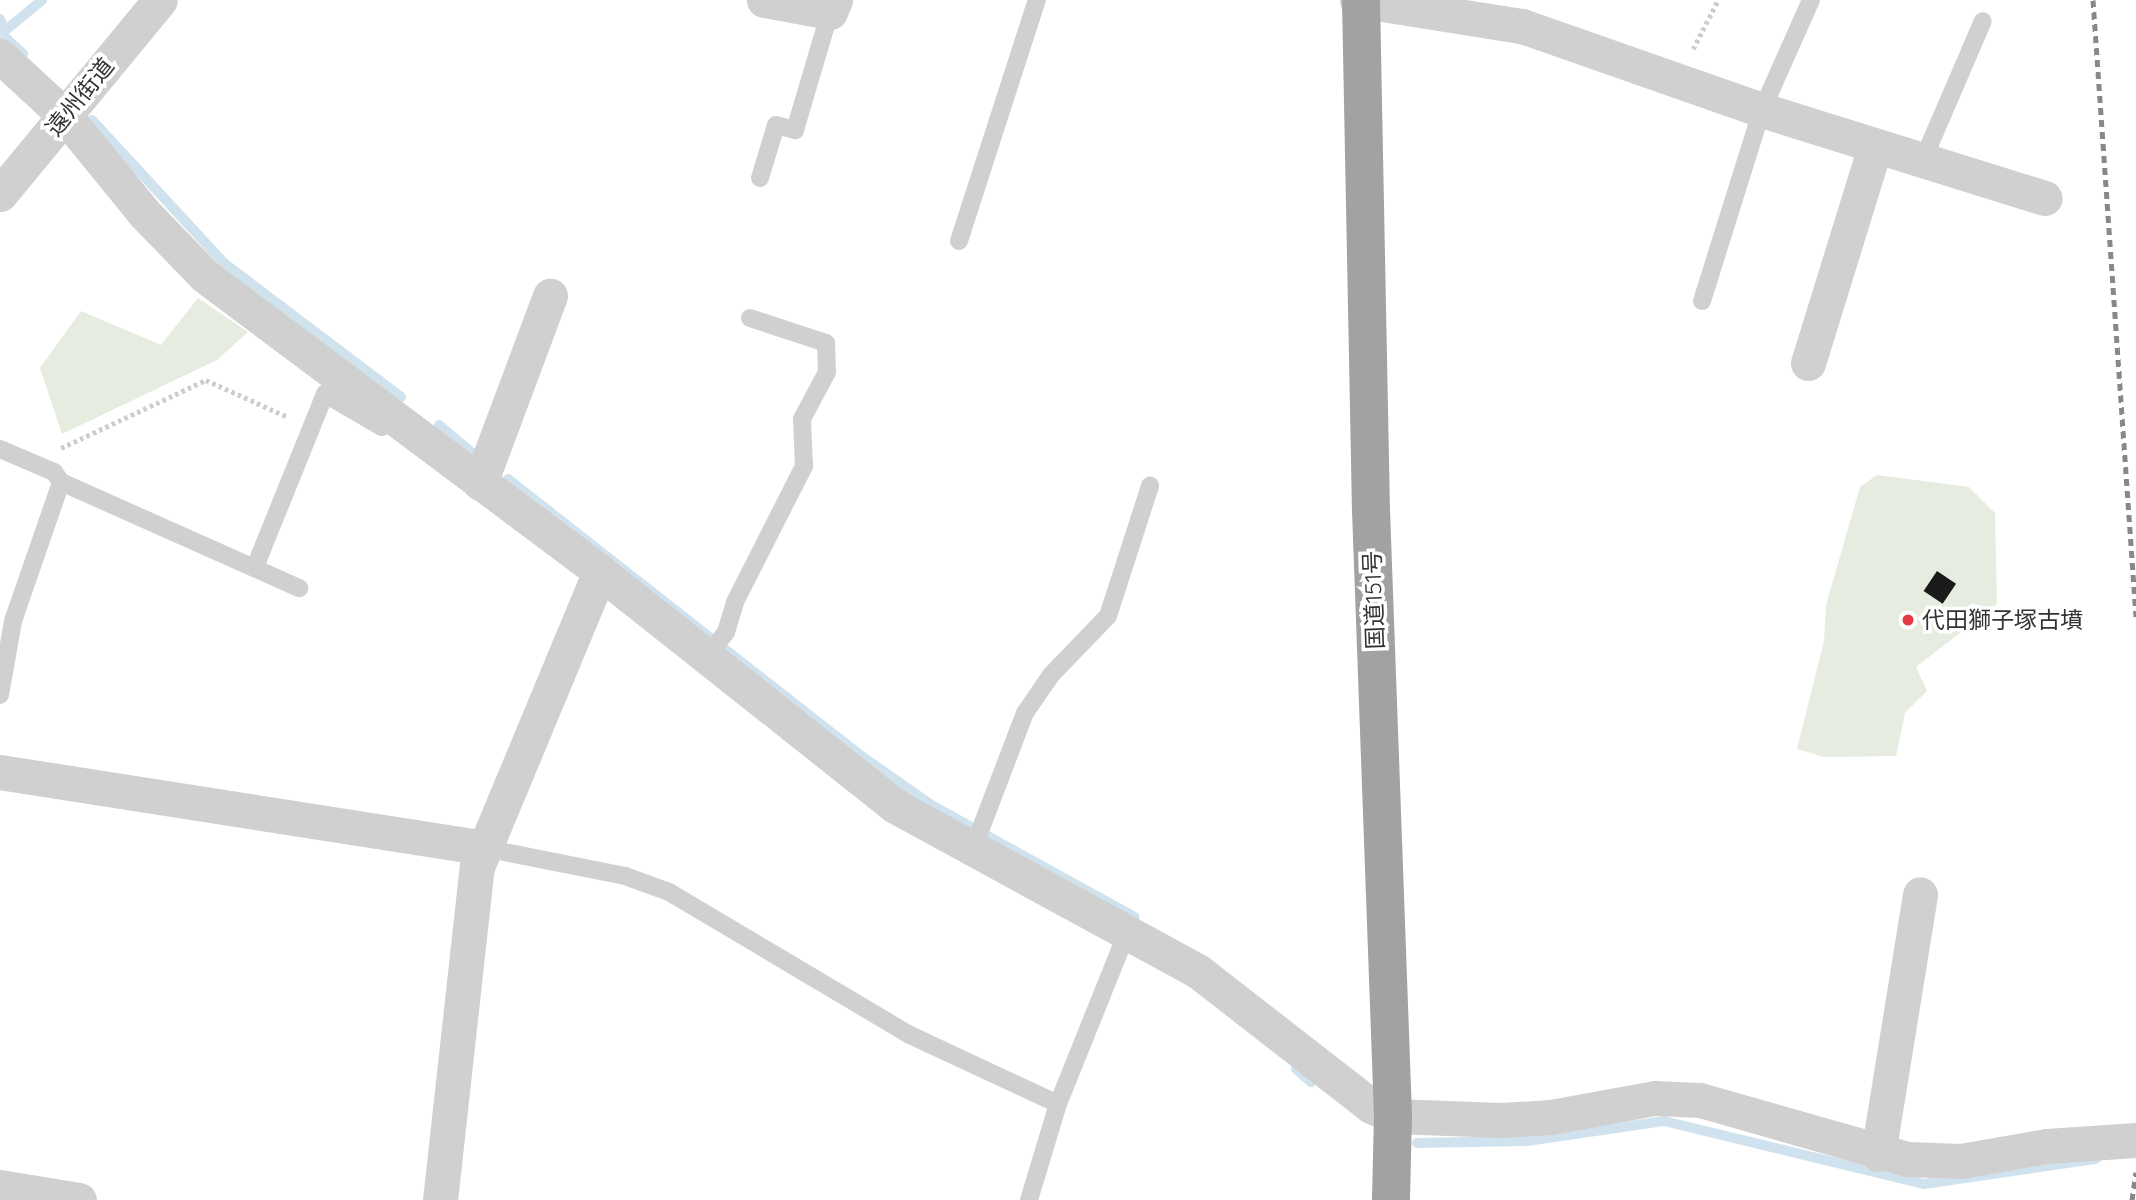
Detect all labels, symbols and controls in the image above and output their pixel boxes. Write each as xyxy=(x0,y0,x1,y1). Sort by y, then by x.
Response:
street label: 遠州街道 xyxy=(40,53,120,141)
street label: 国道151号 xyxy=(1358,550,1390,650)
place label: 代田獅子塚古墳 xyxy=(1922,606,2083,634)
marker: 代田獅子塚古墳 xyxy=(1900,612,1916,628)

